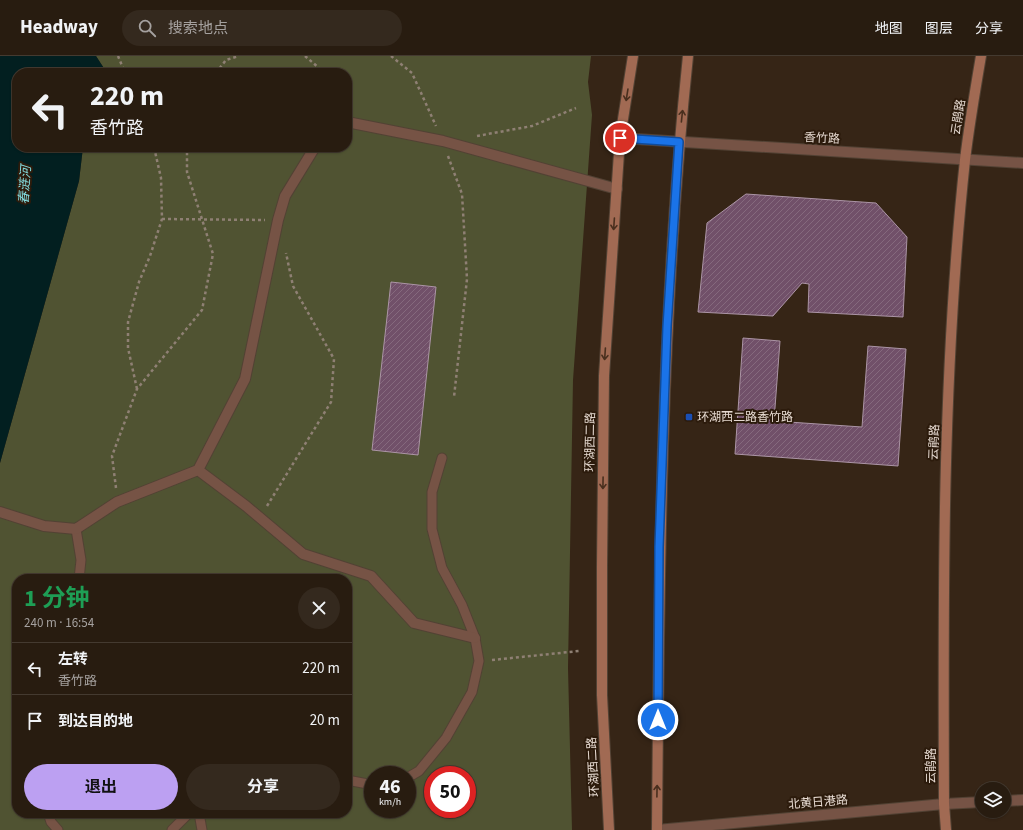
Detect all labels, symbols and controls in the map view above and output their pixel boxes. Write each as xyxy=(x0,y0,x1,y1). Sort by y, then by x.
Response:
search box xyxy=(122,10,402,46)
text: Headway xyxy=(20,14,98,41)
icon: search xyxy=(136,17,158,39)
text: 搜索地点 xyxy=(168,18,228,39)
text: 地图 xyxy=(875,19,903,39)
text: 图层 xyxy=(925,19,953,39)
text: 分享 xyxy=(975,19,1003,39)
text: 220 m xyxy=(90,76,164,116)
icon: left xyxy=(24,84,76,136)
one-way arrow xyxy=(623,88,631,101)
street label: 云鹃路 xyxy=(947,98,970,136)
one-way arrow xyxy=(678,110,686,123)
text: 香竹路 xyxy=(90,116,144,141)
pin xyxy=(603,121,637,155)
icon: arrive xyxy=(609,127,631,149)
street label: 香竹路 xyxy=(804,129,840,148)
water label: 春涟河 xyxy=(15,162,36,205)
one-way arrow xyxy=(611,217,618,230)
one-way arrow xyxy=(602,347,609,360)
place label: 环湖西二路香竹路 xyxy=(697,409,793,426)
street label: 环湖西二路 xyxy=(581,412,600,472)
marker: 环湖西二路香竹路 xyxy=(684,412,694,422)
street label: 云鹃路 xyxy=(925,424,944,460)
one-way arrow xyxy=(599,476,606,489)
text: 1 分钟 xyxy=(24,581,89,616)
button: close xyxy=(298,587,340,629)
text: 240 m · 16:54 xyxy=(24,614,94,632)
text: 左转 xyxy=(58,649,88,670)
icon: left xyxy=(24,658,46,680)
text: 220 m xyxy=(302,658,340,679)
text: 香竹路 xyxy=(58,672,97,690)
position arrow xyxy=(637,699,679,741)
icon: arrive xyxy=(24,710,46,732)
text: 20 m xyxy=(310,710,340,731)
text: 到达目的地 xyxy=(58,711,133,732)
street label: 环湖西二路 xyxy=(583,737,604,797)
street label: 云鹃路 xyxy=(923,748,940,784)
button: 退出 xyxy=(24,764,178,810)
button: 分享 xyxy=(186,764,340,810)
speed limit sign: 50 xyxy=(424,766,476,818)
text: 46 xyxy=(379,773,401,801)
map controls xyxy=(975,782,1011,818)
button: layers xyxy=(975,782,1011,818)
one-way arrow xyxy=(653,785,661,798)
street label: 北黄日港路 xyxy=(787,791,849,814)
text: km/h xyxy=(379,795,401,809)

